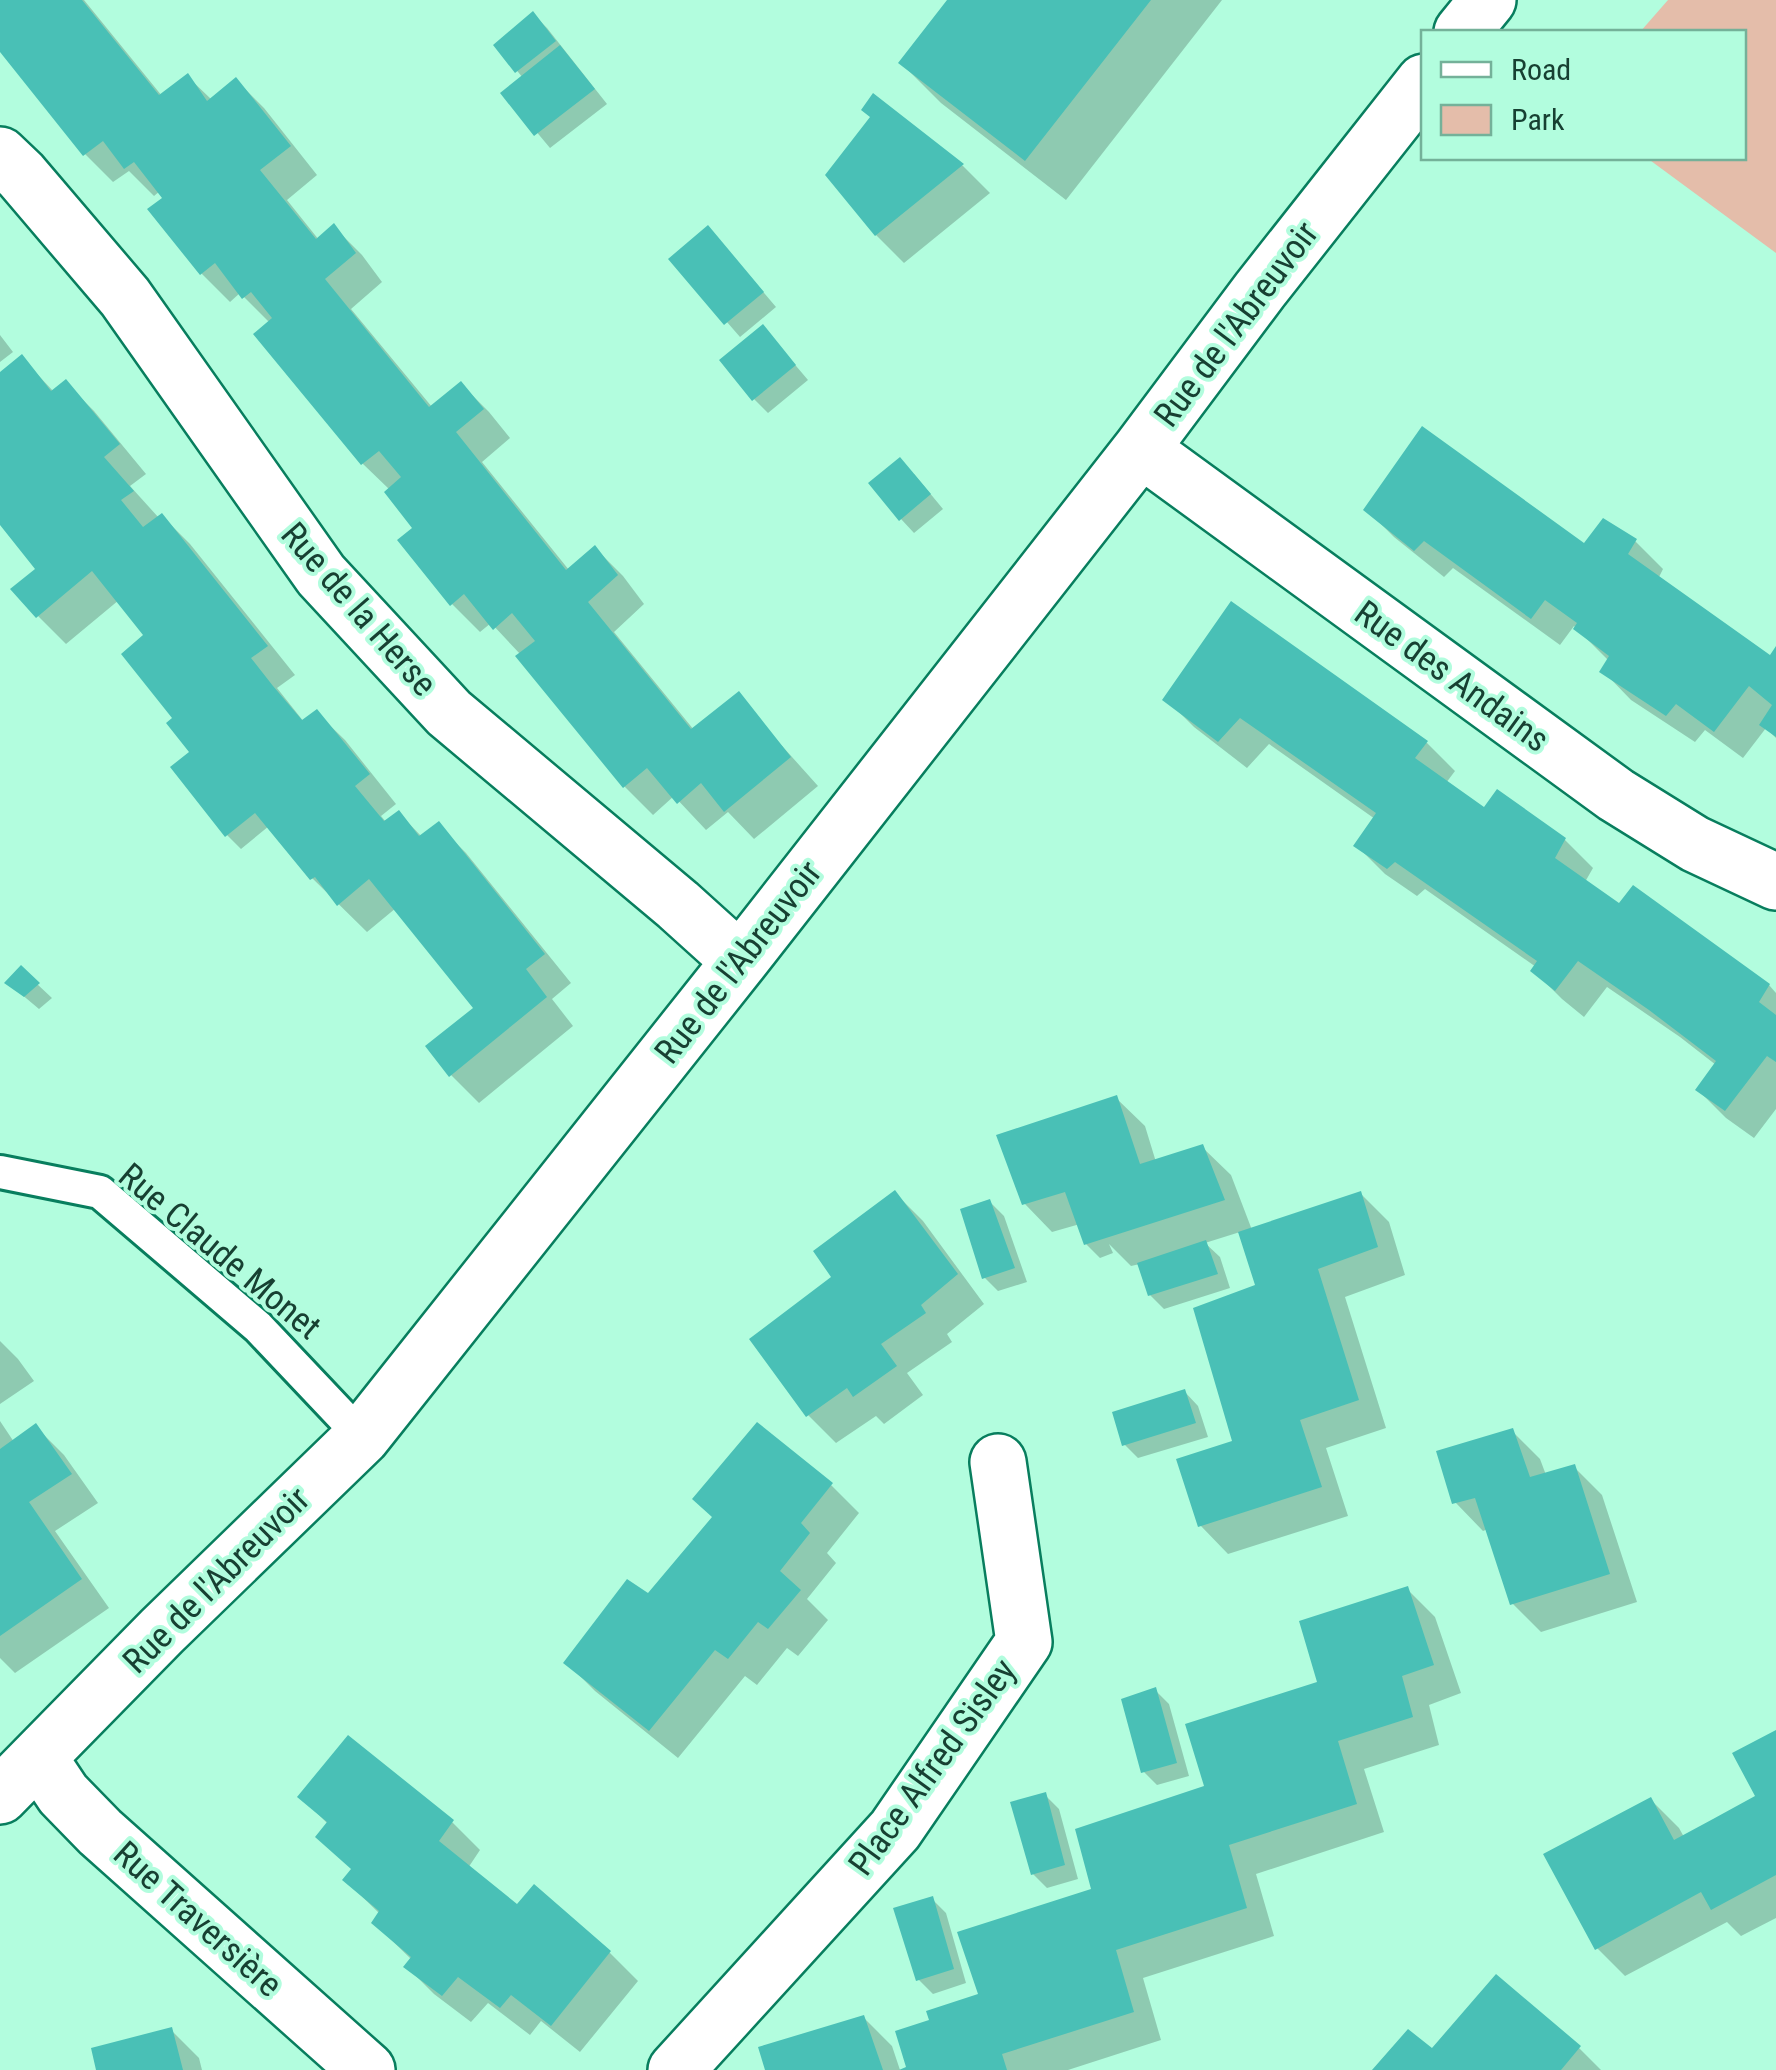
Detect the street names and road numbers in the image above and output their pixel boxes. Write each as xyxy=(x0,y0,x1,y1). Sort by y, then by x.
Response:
street label: Rue de l'Abreuvoir xyxy=(1146,214,1327,435)
street label: Rue de la Herse xyxy=(272,514,445,704)
street label: Rue des Andains xyxy=(1347,592,1557,761)
street label: Rue de l'Abreuvoir xyxy=(647,853,830,1072)
street label: Rue Claude Monet xyxy=(110,1155,329,1348)
street label: Rue de l'Abreuvoir xyxy=(115,1479,318,1682)
street label: Place Alfred Sisley xyxy=(840,1651,1025,1883)
street label: Rue Traversière xyxy=(105,1833,290,2005)

